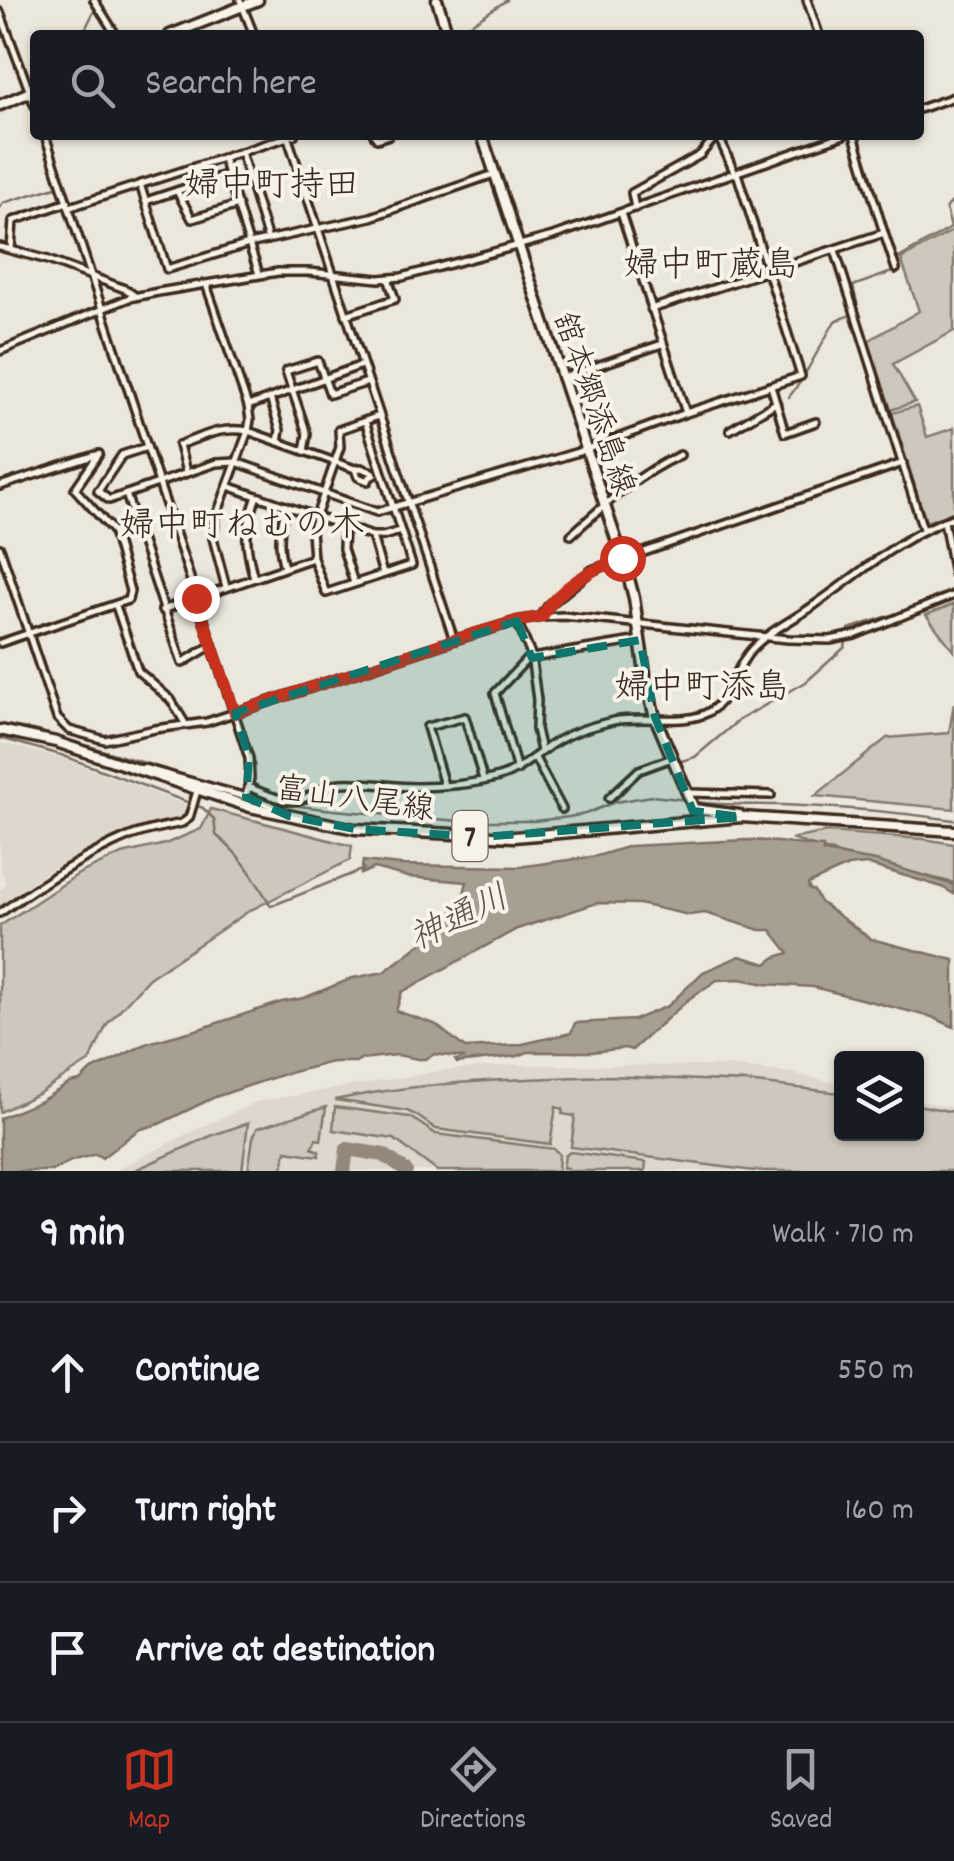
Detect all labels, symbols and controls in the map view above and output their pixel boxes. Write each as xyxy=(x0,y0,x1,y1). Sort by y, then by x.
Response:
search box xyxy=(30,30,924,140)
icon: search xyxy=(65,58,120,113)
text: Search here xyxy=(145,58,317,113)
district label: 婦中町持田 xyxy=(184,163,360,213)
district label: 婦中町蔵島 xyxy=(623,243,799,293)
street label: 舘本郷添島線 xyxy=(538,306,644,503)
district label: 婦中町ねむの木 xyxy=(119,503,365,553)
route start xyxy=(600,536,646,582)
route end xyxy=(174,576,220,622)
district label: 婦中町添島 xyxy=(614,665,790,715)
street label: 富山八尾線 xyxy=(272,768,437,836)
road number: 7 xyxy=(452,811,488,861)
water label: 神通川 xyxy=(402,875,518,966)
map controls xyxy=(834,1051,924,1141)
button: layers xyxy=(834,1051,924,1141)
text: 9 min xyxy=(40,1206,125,1266)
text: Walk · 710 m xyxy=(772,1213,914,1259)
icon: ahead xyxy=(40,1345,95,1400)
text: Continue xyxy=(135,1345,260,1400)
text: 550 m xyxy=(838,1349,914,1395)
icon: right xyxy=(40,1485,95,1540)
text: Turn right xyxy=(135,1485,276,1540)
text: 160 m xyxy=(845,1489,914,1535)
icon: arrive xyxy=(40,1625,95,1680)
text: Arrive at destination xyxy=(135,1625,435,1680)
tab: Map xyxy=(122,1742,177,1842)
tab: Directions xyxy=(420,1742,526,1842)
tab: Saved xyxy=(770,1742,832,1842)

